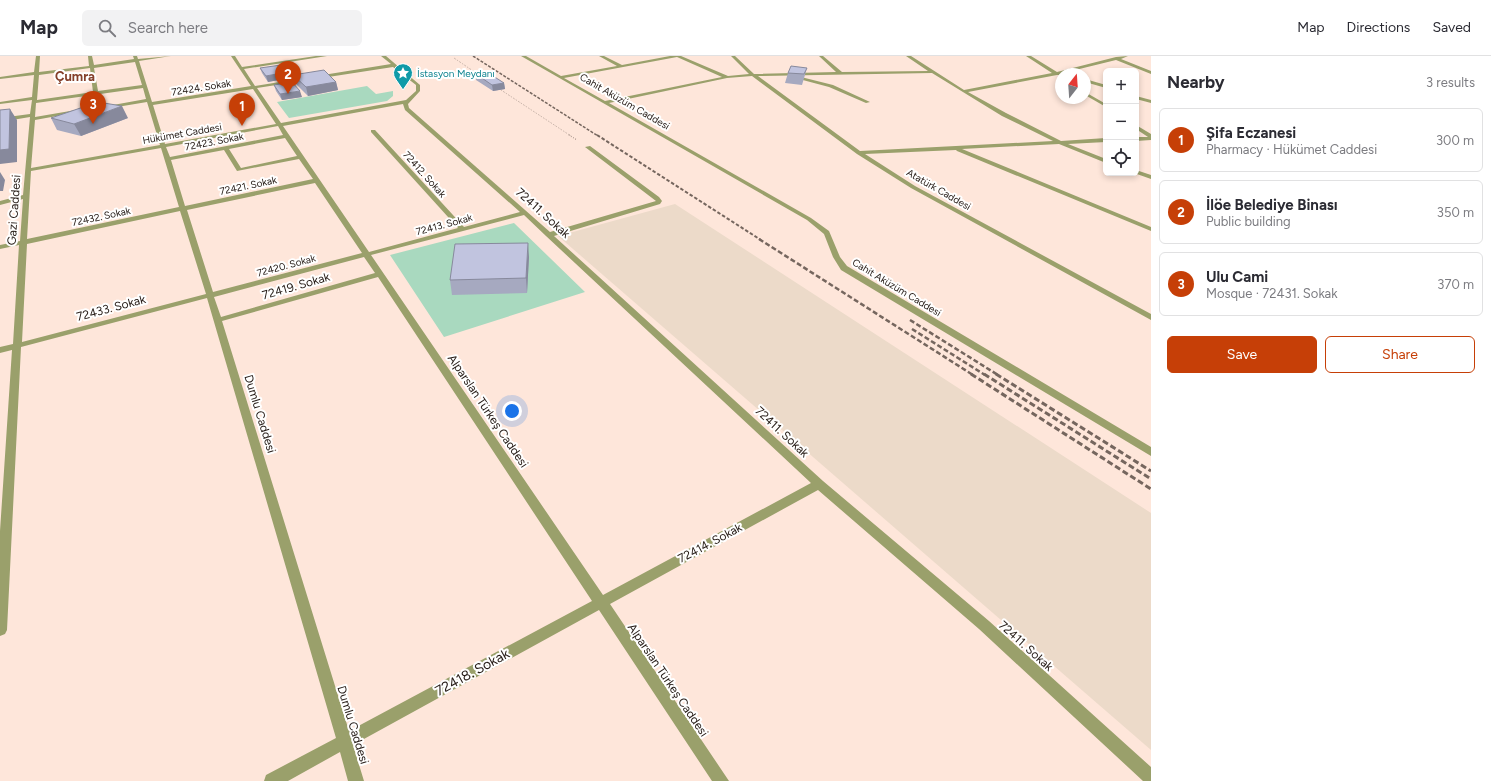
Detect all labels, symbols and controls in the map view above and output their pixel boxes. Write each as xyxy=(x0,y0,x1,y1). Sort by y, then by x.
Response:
search box xyxy=(82,10,362,46)
text: Map xyxy=(20,16,58,39)
icon: search xyxy=(96,17,118,39)
text: Search here xyxy=(128,19,208,37)
text: Map xyxy=(1297,19,1325,36)
text: Directions xyxy=(1347,19,1410,36)
text: Saved xyxy=(1432,19,1471,36)
pin: 2 xyxy=(275,61,301,94)
place icon: İstasyon Meydanı xyxy=(392,62,414,90)
place label: İstasyon Meydanı xyxy=(417,67,495,80)
north arrow xyxy=(1055,68,1091,104)
map controls xyxy=(1103,68,1139,176)
button: + xyxy=(1103,68,1139,104)
district label: Çumra xyxy=(55,69,95,84)
street label: Cahit Aküzüm Caddesi xyxy=(578,70,672,132)
text: Nearby xyxy=(1167,72,1225,92)
text: 3 results xyxy=(1426,75,1475,90)
street label: 72424. Sokak xyxy=(170,76,232,99)
pin: 3 xyxy=(80,91,106,124)
pin: 1 xyxy=(229,93,255,126)
button: − xyxy=(1103,104,1139,140)
street label: Hükümet Caddesi xyxy=(141,120,223,147)
text: Şifa Eczanesi xyxy=(1206,124,1296,142)
street label: 72423. Sokak xyxy=(184,129,245,154)
text: 1 xyxy=(1178,133,1184,148)
text: 300 m xyxy=(1436,133,1474,148)
button: locate xyxy=(1103,140,1139,176)
text: Pharmacy · Hükümet Caddesi xyxy=(1206,142,1377,157)
street label: 72412. Sokak xyxy=(400,148,449,200)
street label: Atatürk Caddesi xyxy=(904,166,973,213)
street label: 72421. Sokak xyxy=(218,173,278,198)
street label: Gazi Caddesi xyxy=(5,174,23,246)
street label: 72411. Sokak xyxy=(513,185,573,241)
text: İlöe Belediye Binası xyxy=(1206,196,1338,214)
street label: 72432. Sokak xyxy=(71,204,132,229)
text: 2 xyxy=(1177,205,1185,220)
text: 350 m xyxy=(1437,205,1474,220)
street label: 72413. Sokak xyxy=(414,211,474,238)
text: Public building xyxy=(1206,214,1291,229)
street label: 72420. Sokak xyxy=(255,251,317,280)
street label: Cahit Aküzüm Caddesi xyxy=(850,256,944,319)
text: Ulu Cami xyxy=(1206,268,1268,286)
street label: 72419. Sokak xyxy=(261,270,332,302)
text: 3 xyxy=(1177,277,1185,292)
text: 370 m xyxy=(1437,277,1474,292)
text: Mosque · 72431. Sokak xyxy=(1206,286,1337,301)
street label: 72433. Sokak xyxy=(75,292,147,324)
button: Save xyxy=(1167,336,1317,373)
button: Share xyxy=(1325,336,1475,373)
street label: Alparslan Türkeş Caddesi xyxy=(445,352,531,470)
street label: Dumlu Caddesi xyxy=(241,373,279,455)
your location xyxy=(502,401,522,421)
street label: 72411. Sokak xyxy=(752,404,812,460)
street label: 72414. Sokak xyxy=(676,520,745,566)
street label: 72411. Sokak xyxy=(996,618,1056,674)
street label: Alparslan Türkeş Caddesi xyxy=(625,621,711,739)
street label: 72418. Sokak xyxy=(432,645,512,700)
street label: Dumlu Caddesi xyxy=(334,684,372,766)

